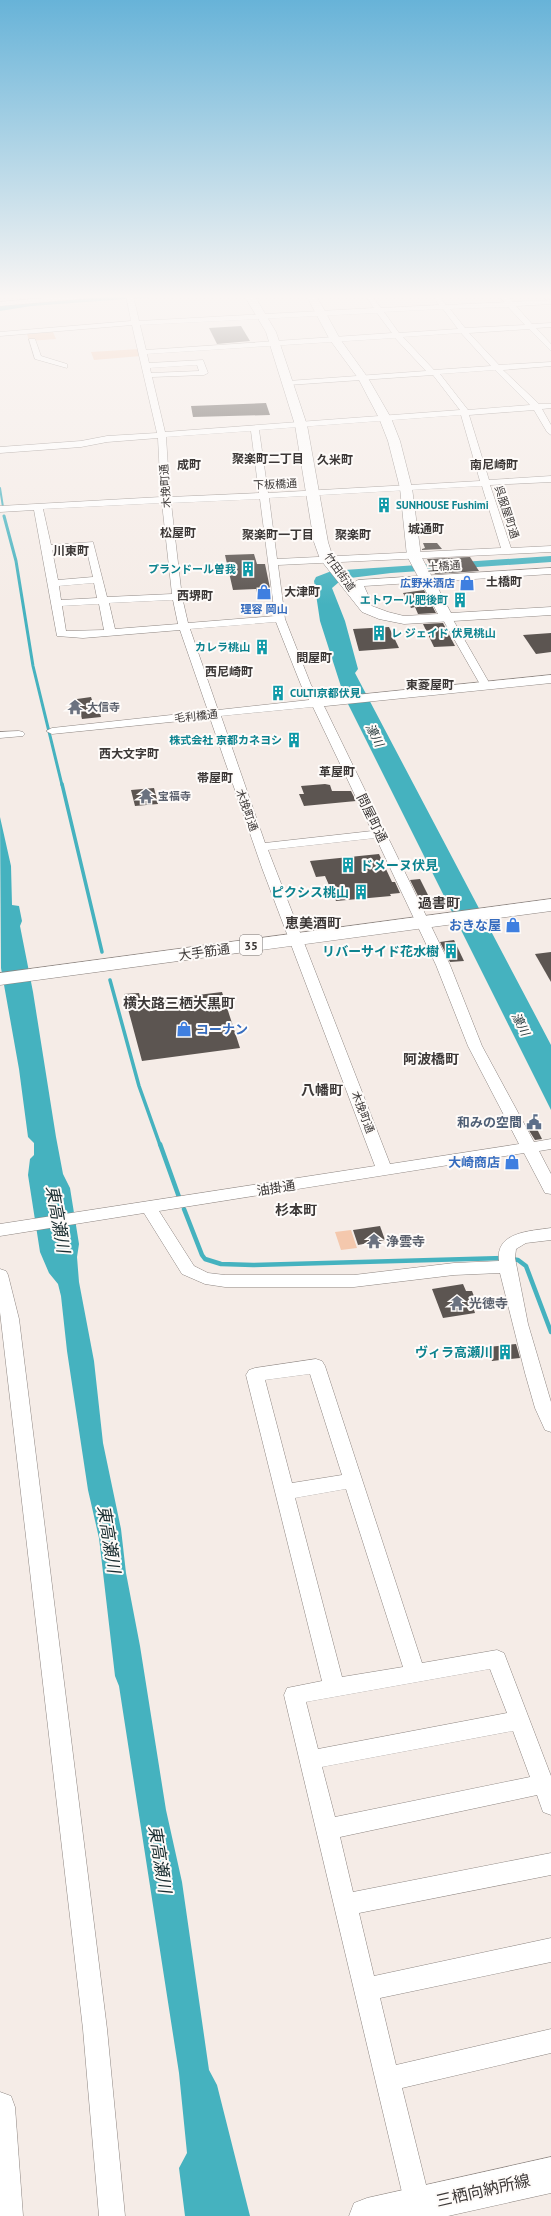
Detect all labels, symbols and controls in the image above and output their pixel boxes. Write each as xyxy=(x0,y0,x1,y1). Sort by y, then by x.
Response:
district label: 聚楽町二丁目 xyxy=(232,451,304,466)
district label: 久米町 xyxy=(317,452,353,467)
district label: 成町 xyxy=(177,457,201,472)
district label: 南尼崎町 xyxy=(470,457,518,472)
street label: 木挽町通 xyxy=(156,464,174,508)
street label: 下板橋通 xyxy=(253,476,297,492)
street label: 呉服屋町通 xyxy=(492,484,522,540)
building icon: SUNHOUSE Fushimi xyxy=(375,496,393,514)
place label: SUNHOUSE Fushimi xyxy=(396,498,489,512)
district label: 城通町 xyxy=(408,521,444,536)
district label: 松屋町 xyxy=(160,525,196,540)
district label: 聚楽町一丁目 xyxy=(242,527,314,542)
district label: 聚楽町 xyxy=(335,527,371,542)
district label: 川東町 xyxy=(53,543,89,558)
street label: 竹田街道 xyxy=(321,550,359,594)
street label: 土橋通 xyxy=(427,558,461,574)
building icon: プランドール曽我 xyxy=(239,560,257,578)
place label: プランドール曽我 xyxy=(148,562,236,576)
shop icon: 広野米酒店 xyxy=(458,574,476,592)
district label: 土橋町 xyxy=(486,574,522,589)
place label: 広野米酒店 xyxy=(400,576,455,590)
shop icon: 理容 岡山 xyxy=(255,583,273,601)
district label: 大津町 xyxy=(284,584,320,599)
district label: 西堺町 xyxy=(177,588,213,603)
building icon: エトワール肥後町 xyxy=(451,591,469,609)
place label: エトワール肥後町 xyxy=(360,593,448,607)
place label: 理容 岡山 xyxy=(241,602,287,616)
building icon: レ ジェイド 伏見桃山 xyxy=(370,624,388,642)
place label: レ ジェイド 伏見桃山 xyxy=(391,626,496,640)
building icon: カレラ桃山 xyxy=(253,638,271,656)
place label: カレラ桃山 xyxy=(195,640,250,654)
district label: 問屋町 xyxy=(296,650,332,665)
district label: 西尼崎町 xyxy=(205,664,253,679)
district label: 東菱屋町 xyxy=(406,677,454,692)
building icon: CULTI京都伏見 xyxy=(269,684,287,702)
place label: CULTI京都伏見 xyxy=(290,686,361,700)
temple icon: 大信寺 xyxy=(66,698,84,716)
place label: 大信寺 xyxy=(87,700,120,714)
street label: 毛利橋通 xyxy=(173,707,219,725)
water label: 濠川 xyxy=(363,721,388,751)
building icon: 株式会社 京都カネヨシ xyxy=(285,731,303,749)
place label: 株式会社 京都カネヨシ xyxy=(169,733,282,747)
district label: 西大文字町 xyxy=(99,746,159,761)
district label: 革屋町 xyxy=(319,764,355,779)
district label: 帯屋町 xyxy=(197,770,233,785)
temple icon: 宝福寺 xyxy=(137,787,155,805)
street label: 木挽町通 xyxy=(233,787,261,833)
place label: 宝福寺 xyxy=(158,789,191,803)
street label: 問屋町通 xyxy=(353,791,391,845)
building icon: ドメーヌ伏見 xyxy=(339,856,357,874)
place label: ドメーヌ伏見 xyxy=(360,857,438,874)
building icon: ピクシス桃山 xyxy=(352,883,370,901)
place label: ピクシス桃山 xyxy=(271,884,349,901)
district label: 過書町 xyxy=(418,894,460,912)
district label: 恵美酒町 xyxy=(285,914,341,932)
shop icon: おきな屋 xyxy=(504,916,522,934)
place label: おきな屋 xyxy=(449,917,501,934)
road number: 35 xyxy=(240,935,262,955)
street label: 大手筋通 xyxy=(177,940,231,964)
building icon: リバーサイド花水樹 xyxy=(442,942,460,960)
place label: リバーサイド花水樹 xyxy=(322,943,439,960)
district label: 横大路三栖大黒町 xyxy=(123,994,235,1012)
water label: 濠川 xyxy=(509,1010,534,1040)
shop icon: コーナン xyxy=(175,1020,193,1038)
place label: コーナン xyxy=(196,1021,248,1038)
district label: 阿波橋町 xyxy=(403,1050,459,1068)
district label: 八幡町 xyxy=(301,1081,343,1099)
street label: 木挽町通 xyxy=(349,1089,377,1135)
public building icon: 和みの空間 xyxy=(525,1113,543,1131)
place label: 和みの空間 xyxy=(457,1114,522,1131)
shop icon: 大崎商店 xyxy=(503,1153,521,1171)
place label: 大崎商店 xyxy=(448,1154,500,1171)
street label: 油掛通 xyxy=(255,1177,297,1199)
water label: 東高瀬川 xyxy=(41,1184,75,1256)
district label: 杉本町 xyxy=(275,1201,317,1219)
temple icon: 浄雲寺 xyxy=(365,1232,383,1250)
place label: 浄雲寺 xyxy=(386,1233,425,1250)
temple icon: 光徳寺 xyxy=(448,1294,466,1312)
place label: 光徳寺 xyxy=(469,1295,508,1312)
building icon: ヴィラ高瀬川 xyxy=(496,1343,514,1361)
place label: ヴィラ高瀬川 xyxy=(415,1344,493,1361)
water label: 東高瀬川 xyxy=(93,1504,125,1576)
water label: 東高瀬川 xyxy=(144,1824,176,1896)
street label: 三栖向納所線 xyxy=(434,2169,532,2211)

